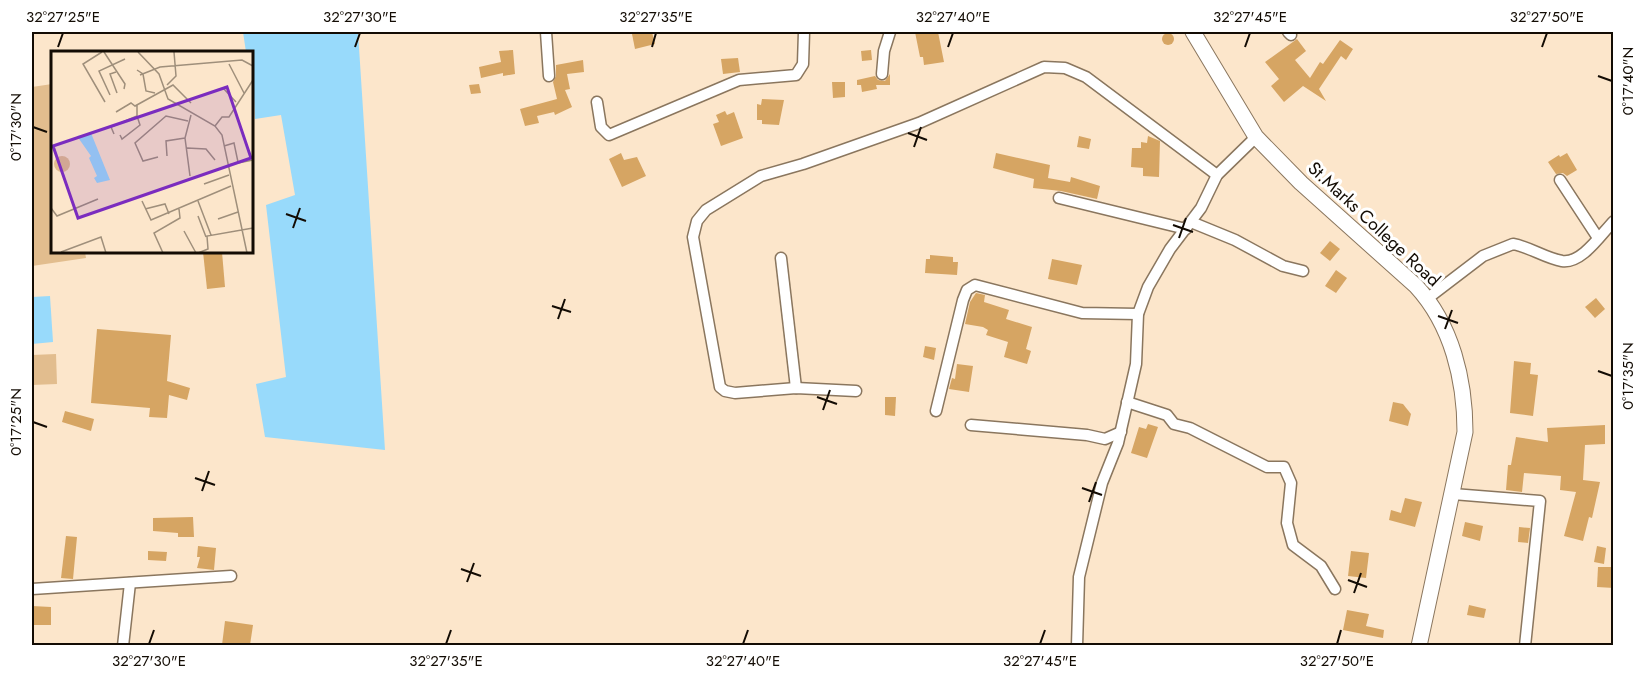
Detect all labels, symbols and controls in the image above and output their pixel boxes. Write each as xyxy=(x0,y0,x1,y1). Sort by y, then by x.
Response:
text: 32°27'25"E xyxy=(26,6,100,28)
text: 32°27'30"E xyxy=(323,6,397,28)
text: 32°27'35"E xyxy=(619,6,693,28)
text: 32°27'40"E xyxy=(916,6,990,28)
text: 32°27'45"E xyxy=(1213,6,1287,28)
text: 32°27'50"E xyxy=(1510,6,1584,28)
text: 0°17'40"N xyxy=(1617,47,1639,115)
inset map xyxy=(51,51,254,254)
text: 0°17'30"N xyxy=(5,93,27,161)
street label: St.Marks College Road xyxy=(1302,155,1446,293)
text: 0°17'35"N xyxy=(1617,342,1639,410)
text: 0°17'25"N xyxy=(5,388,27,456)
text: 32°27'30"E xyxy=(112,650,186,672)
text: 32°27'35"E xyxy=(409,650,483,672)
text: 32°27'40"E xyxy=(706,650,780,672)
text: 32°27'45"E xyxy=(1003,650,1077,672)
text: 32°27'50"E xyxy=(1300,650,1374,672)

